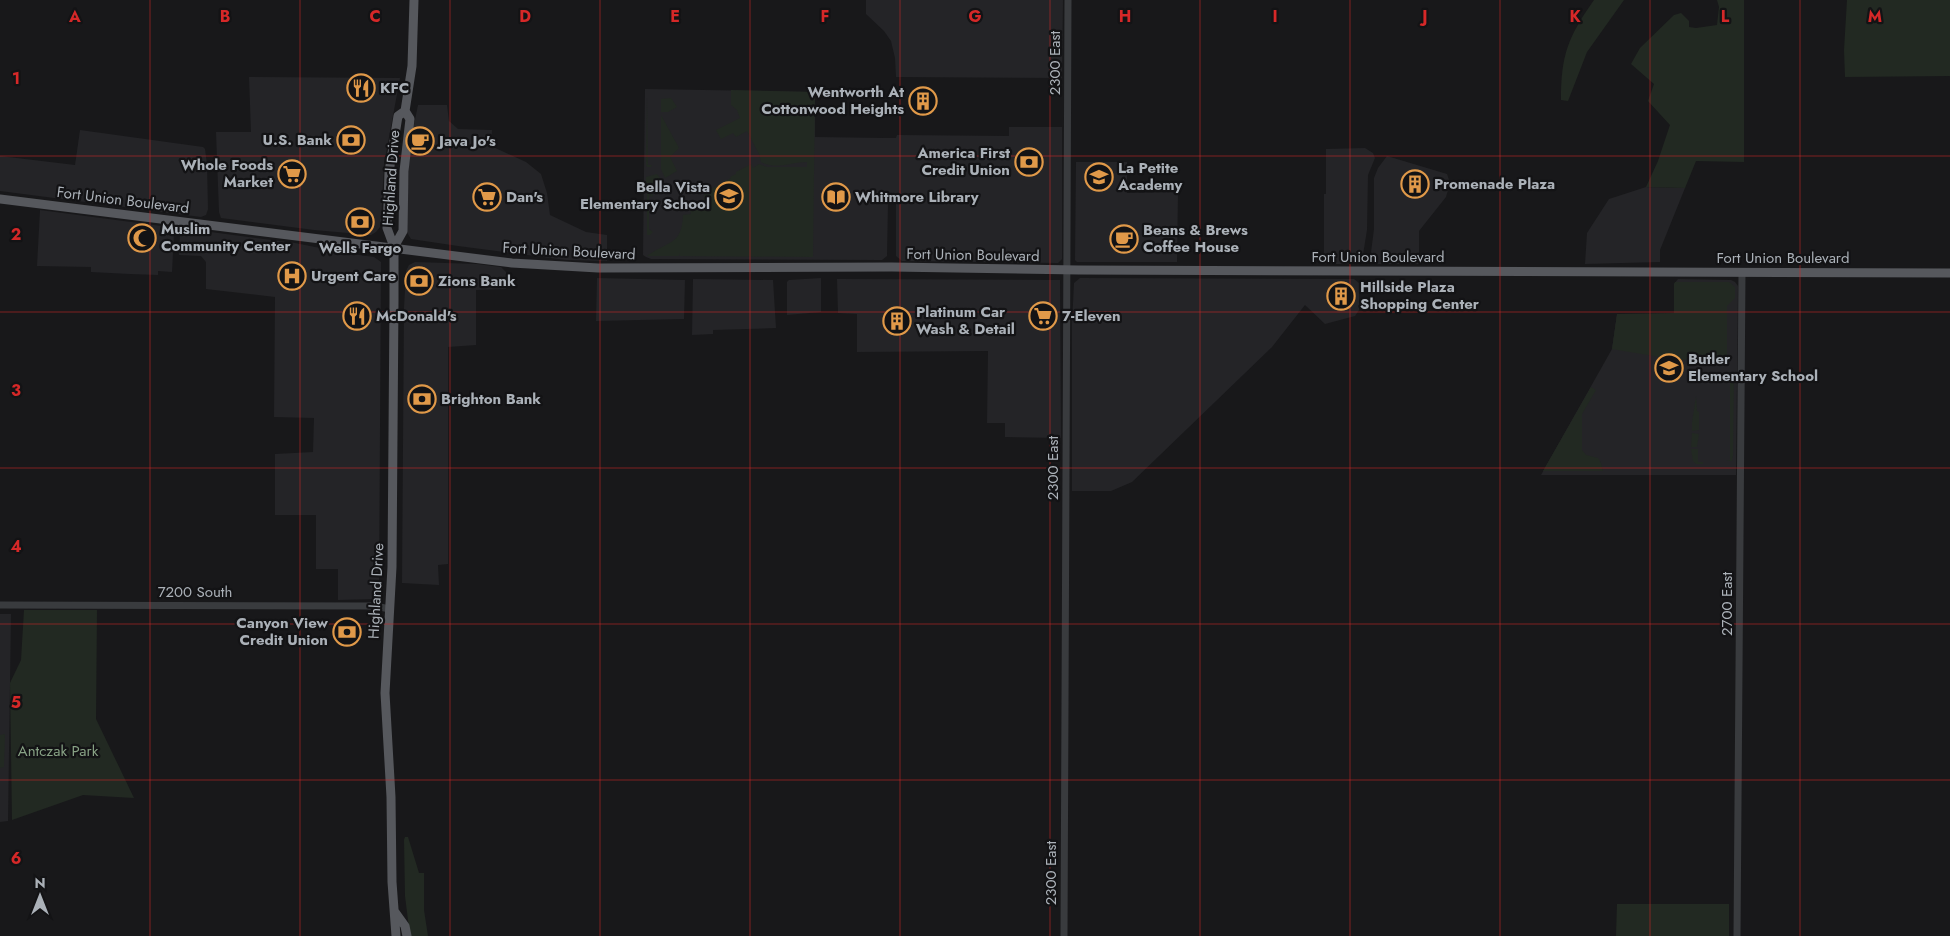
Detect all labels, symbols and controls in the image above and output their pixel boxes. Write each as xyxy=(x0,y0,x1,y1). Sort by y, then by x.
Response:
text: A xyxy=(68,5,81,28)
text: B xyxy=(220,5,230,28)
text: C xyxy=(369,5,381,28)
text: D xyxy=(519,5,531,28)
text: E xyxy=(670,5,680,28)
text: F xyxy=(821,5,829,28)
text: G xyxy=(968,5,982,28)
text: H xyxy=(1119,5,1131,28)
text: I xyxy=(1272,5,1278,28)
text: J xyxy=(1419,5,1428,28)
text: K xyxy=(1569,5,1581,28)
text: L xyxy=(1721,5,1730,28)
text: M xyxy=(1868,5,1882,28)
street label: 2300 East xyxy=(1044,30,1066,95)
text: 1 xyxy=(12,67,20,90)
restaurant icon: KFC xyxy=(346,73,376,103)
place label: KFC xyxy=(380,77,409,99)
place label: Wentworth At Cottonwood Heights xyxy=(761,81,904,120)
building icon: Wentworth At Cottonwood Heights xyxy=(908,86,938,116)
bank icon: U.S. Bank xyxy=(336,125,366,155)
cafe icon: Java Jo's xyxy=(405,126,435,156)
place label: U.S. Bank xyxy=(263,129,332,151)
street label: Highland Drive xyxy=(377,129,405,227)
place label: Java Jo's xyxy=(436,130,496,152)
place label: America First Credit Union xyxy=(917,142,1010,181)
bank icon: America First Credit Union xyxy=(1014,147,1044,177)
place label: Whole Foods Market xyxy=(181,154,273,193)
place label: La Petite Academy xyxy=(1117,157,1183,196)
supermarket icon: Whole Foods Market xyxy=(277,159,307,189)
school or university icon: La Petite Academy xyxy=(1084,162,1114,192)
building icon: Promenade Plaza xyxy=(1400,169,1430,199)
place label: Promenade Plaza xyxy=(1434,173,1555,195)
place label: Bella Vista Elementary School xyxy=(580,176,710,215)
street label: Fort Union Boulevard xyxy=(56,181,190,219)
school or university icon: Bella Vista Elementary School xyxy=(714,181,744,211)
supermarket icon: Dan's xyxy=(472,182,502,212)
library icon: Whitmore Library xyxy=(821,182,851,212)
place label: Dan's xyxy=(506,186,543,208)
place label: Whitmore Library xyxy=(855,186,979,208)
bank icon: Wells Fargo xyxy=(345,207,375,237)
place label: Muslim Community Center xyxy=(161,218,292,257)
place label: Beans & Brews Coffee House xyxy=(1143,219,1248,258)
text: 2 xyxy=(11,223,21,246)
mosque icon: Muslim Community Center xyxy=(127,223,157,253)
cafe icon: Beans & Brews Coffee House xyxy=(1109,224,1139,254)
place label: Wells Fargo xyxy=(319,237,401,259)
street label: Fort Union Boulevard xyxy=(502,237,636,265)
street label: Fort Union Boulevard xyxy=(906,243,1040,267)
street label: Fort Union Boulevard xyxy=(1311,246,1445,268)
street label: Fort Union Boulevard xyxy=(1716,247,1850,269)
hospital icon: Urgent Care xyxy=(277,261,307,291)
place label: Urgent Care xyxy=(311,265,397,287)
bank icon: Zions Bank xyxy=(404,266,434,296)
place label: Zions Bank xyxy=(438,270,516,292)
place label: Hillside Plaza Shopping Center xyxy=(1360,276,1480,315)
building icon: Hillside Plaza Shopping Center xyxy=(1326,281,1356,311)
restaurant icon: McDonald's xyxy=(342,301,372,331)
place label: Platinum Car Wash & Detail xyxy=(916,301,1015,340)
supermarket icon: 7-Eleven xyxy=(1028,301,1058,331)
place label: McDonald's xyxy=(376,305,457,327)
place label: 7-Eleven xyxy=(1062,305,1121,327)
building icon: Platinum Car Wash & Detail xyxy=(882,306,912,336)
place label: Butler Elementary School xyxy=(1688,348,1818,387)
school or university icon: Butler Elementary School xyxy=(1654,353,1684,383)
text: 3 xyxy=(11,379,21,402)
bank icon: Brighton Bank xyxy=(407,384,437,414)
place label: Brighton Bank xyxy=(441,388,541,410)
street label: 2300 East xyxy=(1042,435,1064,500)
text: 4 xyxy=(10,535,22,558)
street label: Highland Drive xyxy=(363,542,390,640)
street label: 2700 East xyxy=(1716,572,1738,636)
street label: 7200 South xyxy=(158,581,232,603)
place label: Canyon View Credit Union xyxy=(236,612,329,651)
bank icon: Canyon View Credit Union xyxy=(332,617,362,647)
text: 5 xyxy=(11,691,21,714)
park label: Antczak Park xyxy=(18,740,99,762)
street label: 2300 East xyxy=(1040,840,1062,905)
text: 6 xyxy=(11,847,21,870)
north arrow xyxy=(15,871,65,921)
text: N xyxy=(34,873,46,893)

